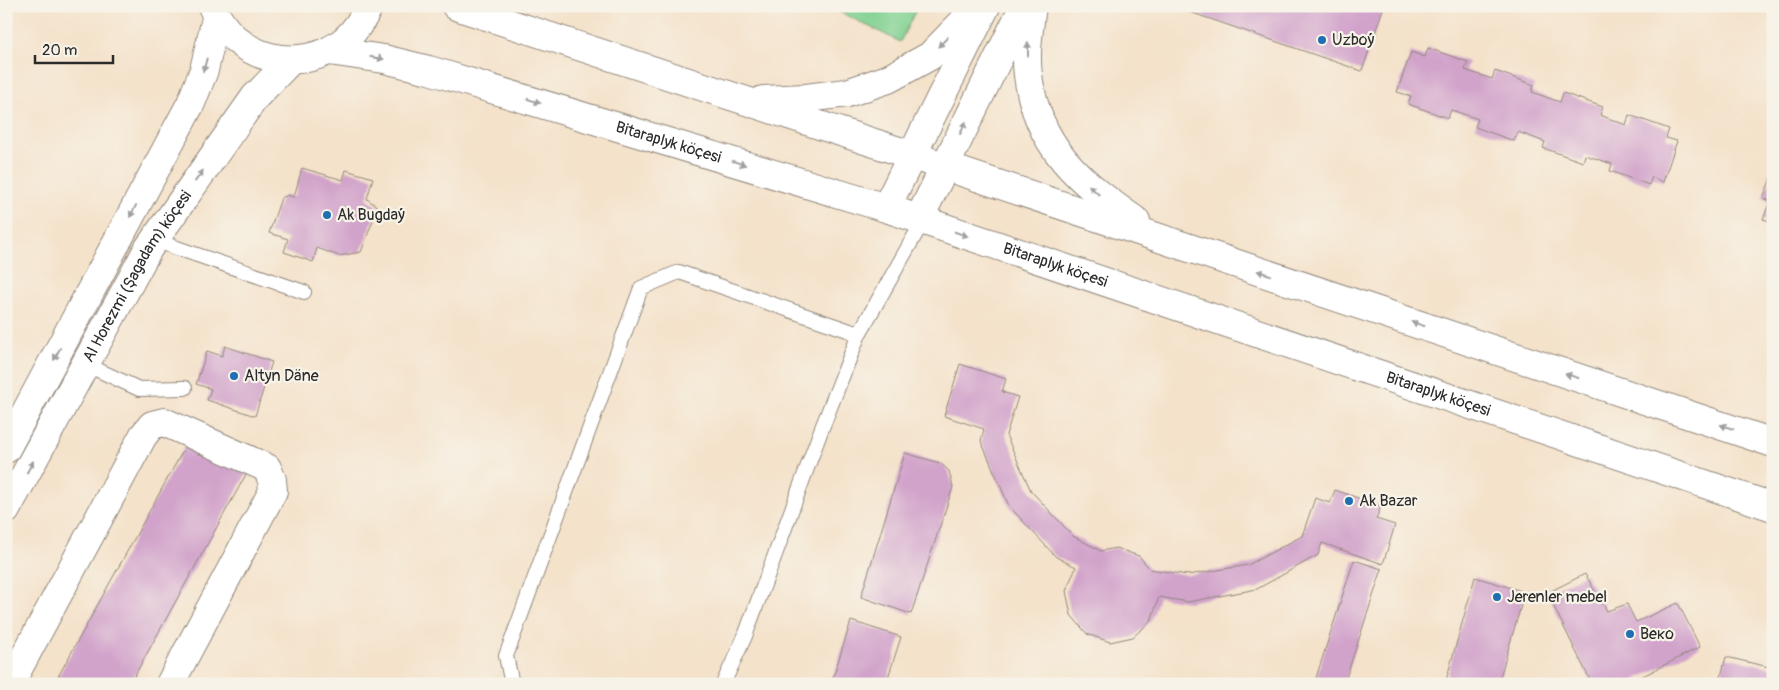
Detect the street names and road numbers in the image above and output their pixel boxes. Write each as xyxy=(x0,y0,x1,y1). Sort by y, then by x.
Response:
street label: Bitaraplyk köçesi xyxy=(613,117,724,168)
street label: Al Horezmi (Şagadam) köçesi xyxy=(78,187,196,366)
street label: Bitaraplyk köçesi xyxy=(1000,238,1110,292)
street label: Bitaraplyk köçesi xyxy=(1383,367,1493,421)

